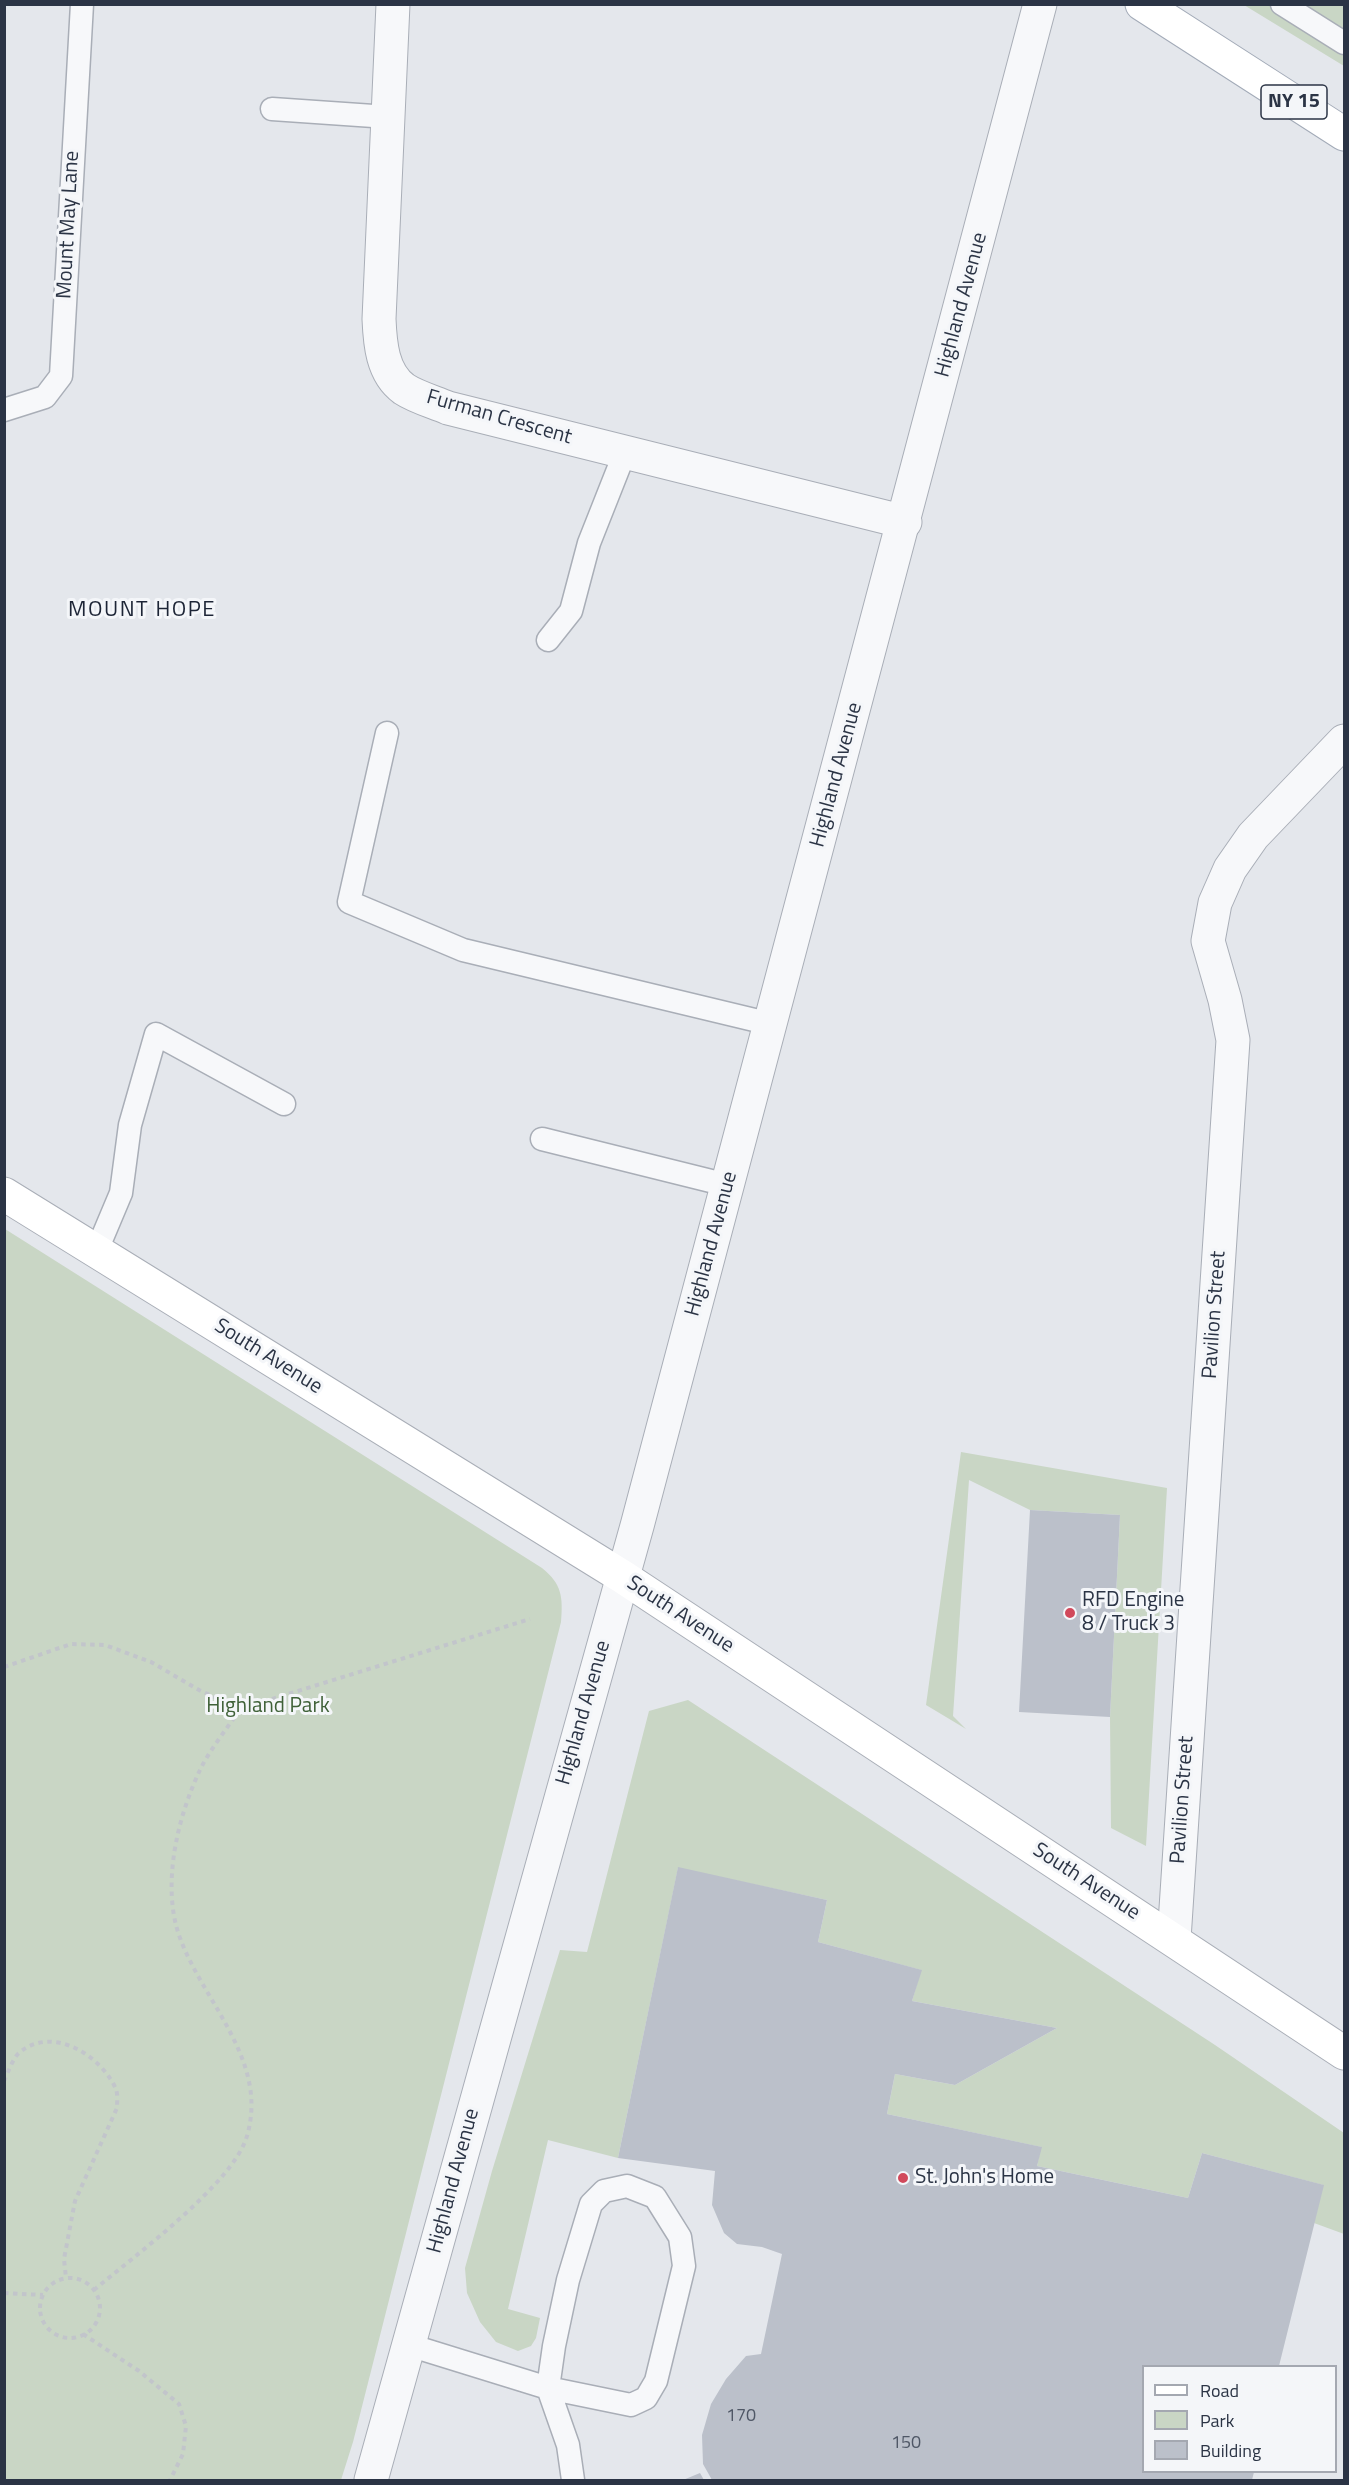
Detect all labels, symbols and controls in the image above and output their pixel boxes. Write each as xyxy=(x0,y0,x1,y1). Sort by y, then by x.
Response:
road number: NY 15 xyxy=(1261,85,1327,119)
street label: Mount May Lane xyxy=(53,150,85,300)
street label: Highland Avenue xyxy=(931,230,993,380)
street label: Furman Crescent xyxy=(423,385,575,451)
district label: MOUNT HOPE xyxy=(68,598,216,624)
street label: Highland Avenue xyxy=(806,700,868,850)
street label: Highland Avenue xyxy=(681,1169,743,1319)
street label: Pavilion Street xyxy=(1198,1250,1232,1380)
street label: South Avenue xyxy=(209,1314,327,1400)
street label: South Avenue xyxy=(622,1571,738,1659)
place label: RFD Engine 8 / Truck 3 xyxy=(1082,1588,1184,1638)
marker: RFD Engine 8 / Truck 3 xyxy=(1063,1606,1077,1620)
street label: Highland Avenue xyxy=(551,1638,617,1788)
park label: Highland Park xyxy=(206,1694,330,1720)
street label: Pavilion Street xyxy=(1166,1735,1200,1865)
street label: South Avenue xyxy=(1028,1838,1144,1926)
street label: Highland Avenue xyxy=(423,2106,485,2256)
place label: St. John's Home xyxy=(915,2165,1054,2191)
marker: St. John's Home xyxy=(896,2171,910,2185)
legend xyxy=(1142,2365,1337,2473)
text: Road xyxy=(1200,2377,1239,2404)
house number: 170 xyxy=(726,2406,756,2428)
text: Park xyxy=(1200,2407,1234,2434)
house number: 150 xyxy=(891,2433,921,2455)
text: Building xyxy=(1200,2437,1261,2464)

